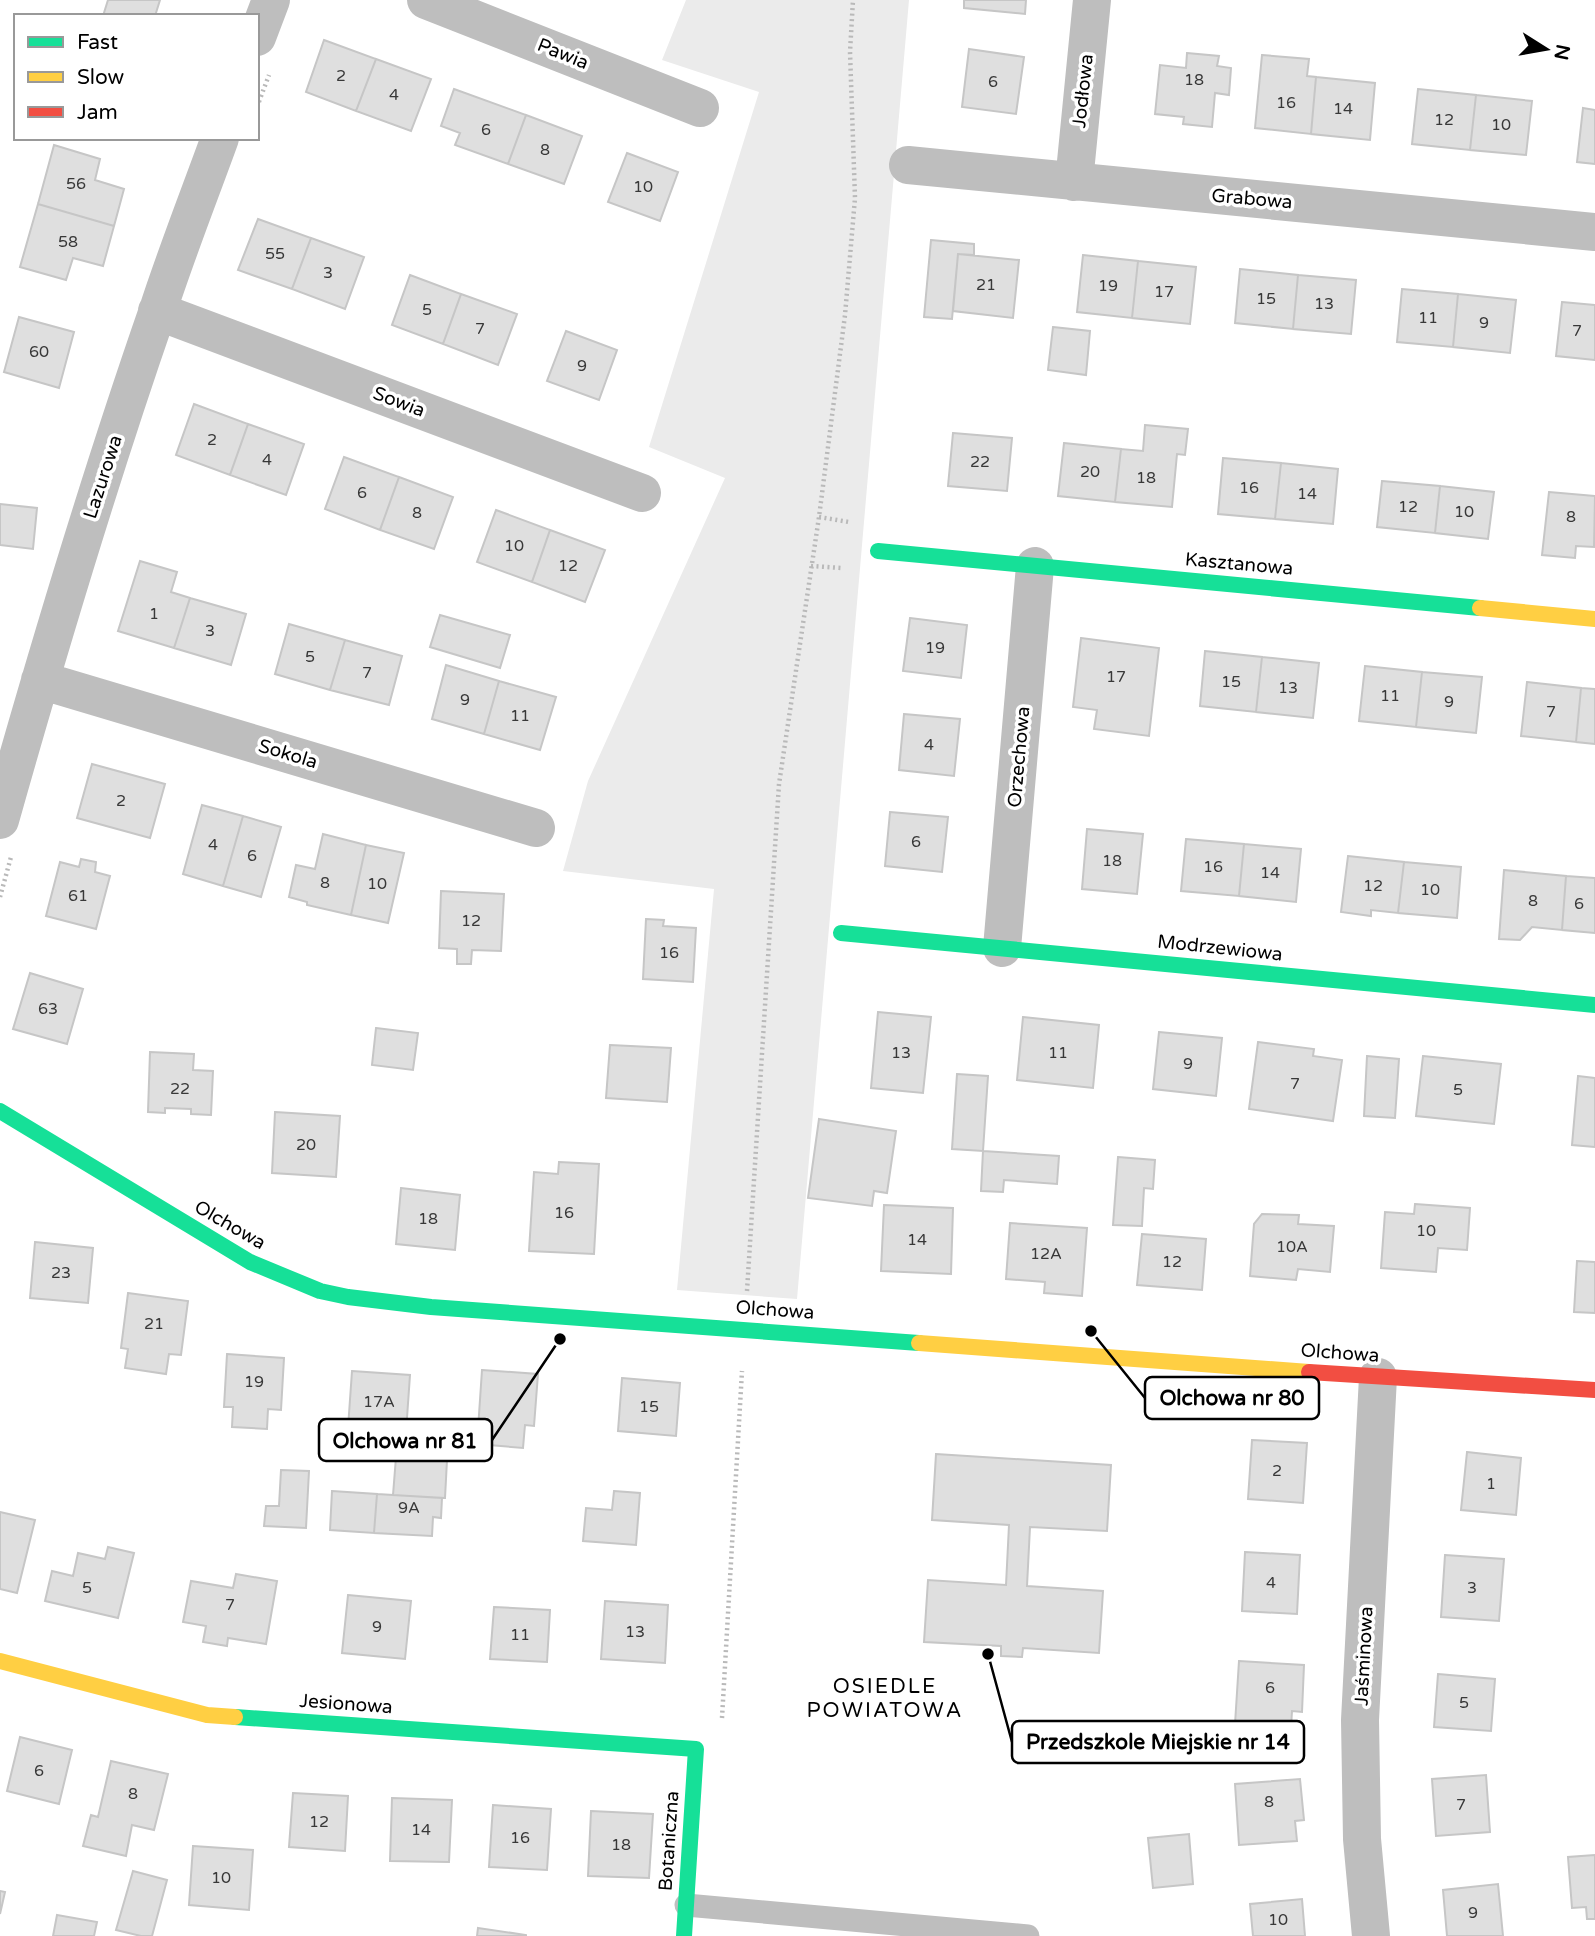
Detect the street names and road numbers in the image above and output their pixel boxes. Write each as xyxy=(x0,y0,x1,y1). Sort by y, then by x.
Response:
street label: Pawia xyxy=(534,34,592,74)
street label: Jodłowa xyxy=(1068,53,1098,129)
street label: Grabowa xyxy=(1211,184,1293,214)
street label: Sowia xyxy=(370,382,428,422)
street label: Lazurowa xyxy=(79,432,127,522)
street label: Kasztanowa xyxy=(1184,548,1294,580)
street label: Orzechowa xyxy=(1004,705,1034,809)
street label: Sokola xyxy=(256,735,320,773)
street label: Modrzewiowa xyxy=(1156,930,1284,966)
street label: Olchowa xyxy=(190,1196,270,1254)
street label: Olchowa xyxy=(735,1296,815,1324)
street label: Olchowa xyxy=(1300,1339,1380,1367)
street label: Jaśminowa xyxy=(1350,1606,1378,1706)
street label: Jesionowa xyxy=(299,1690,393,1718)
street label: Botaniczna xyxy=(655,1790,683,1892)

